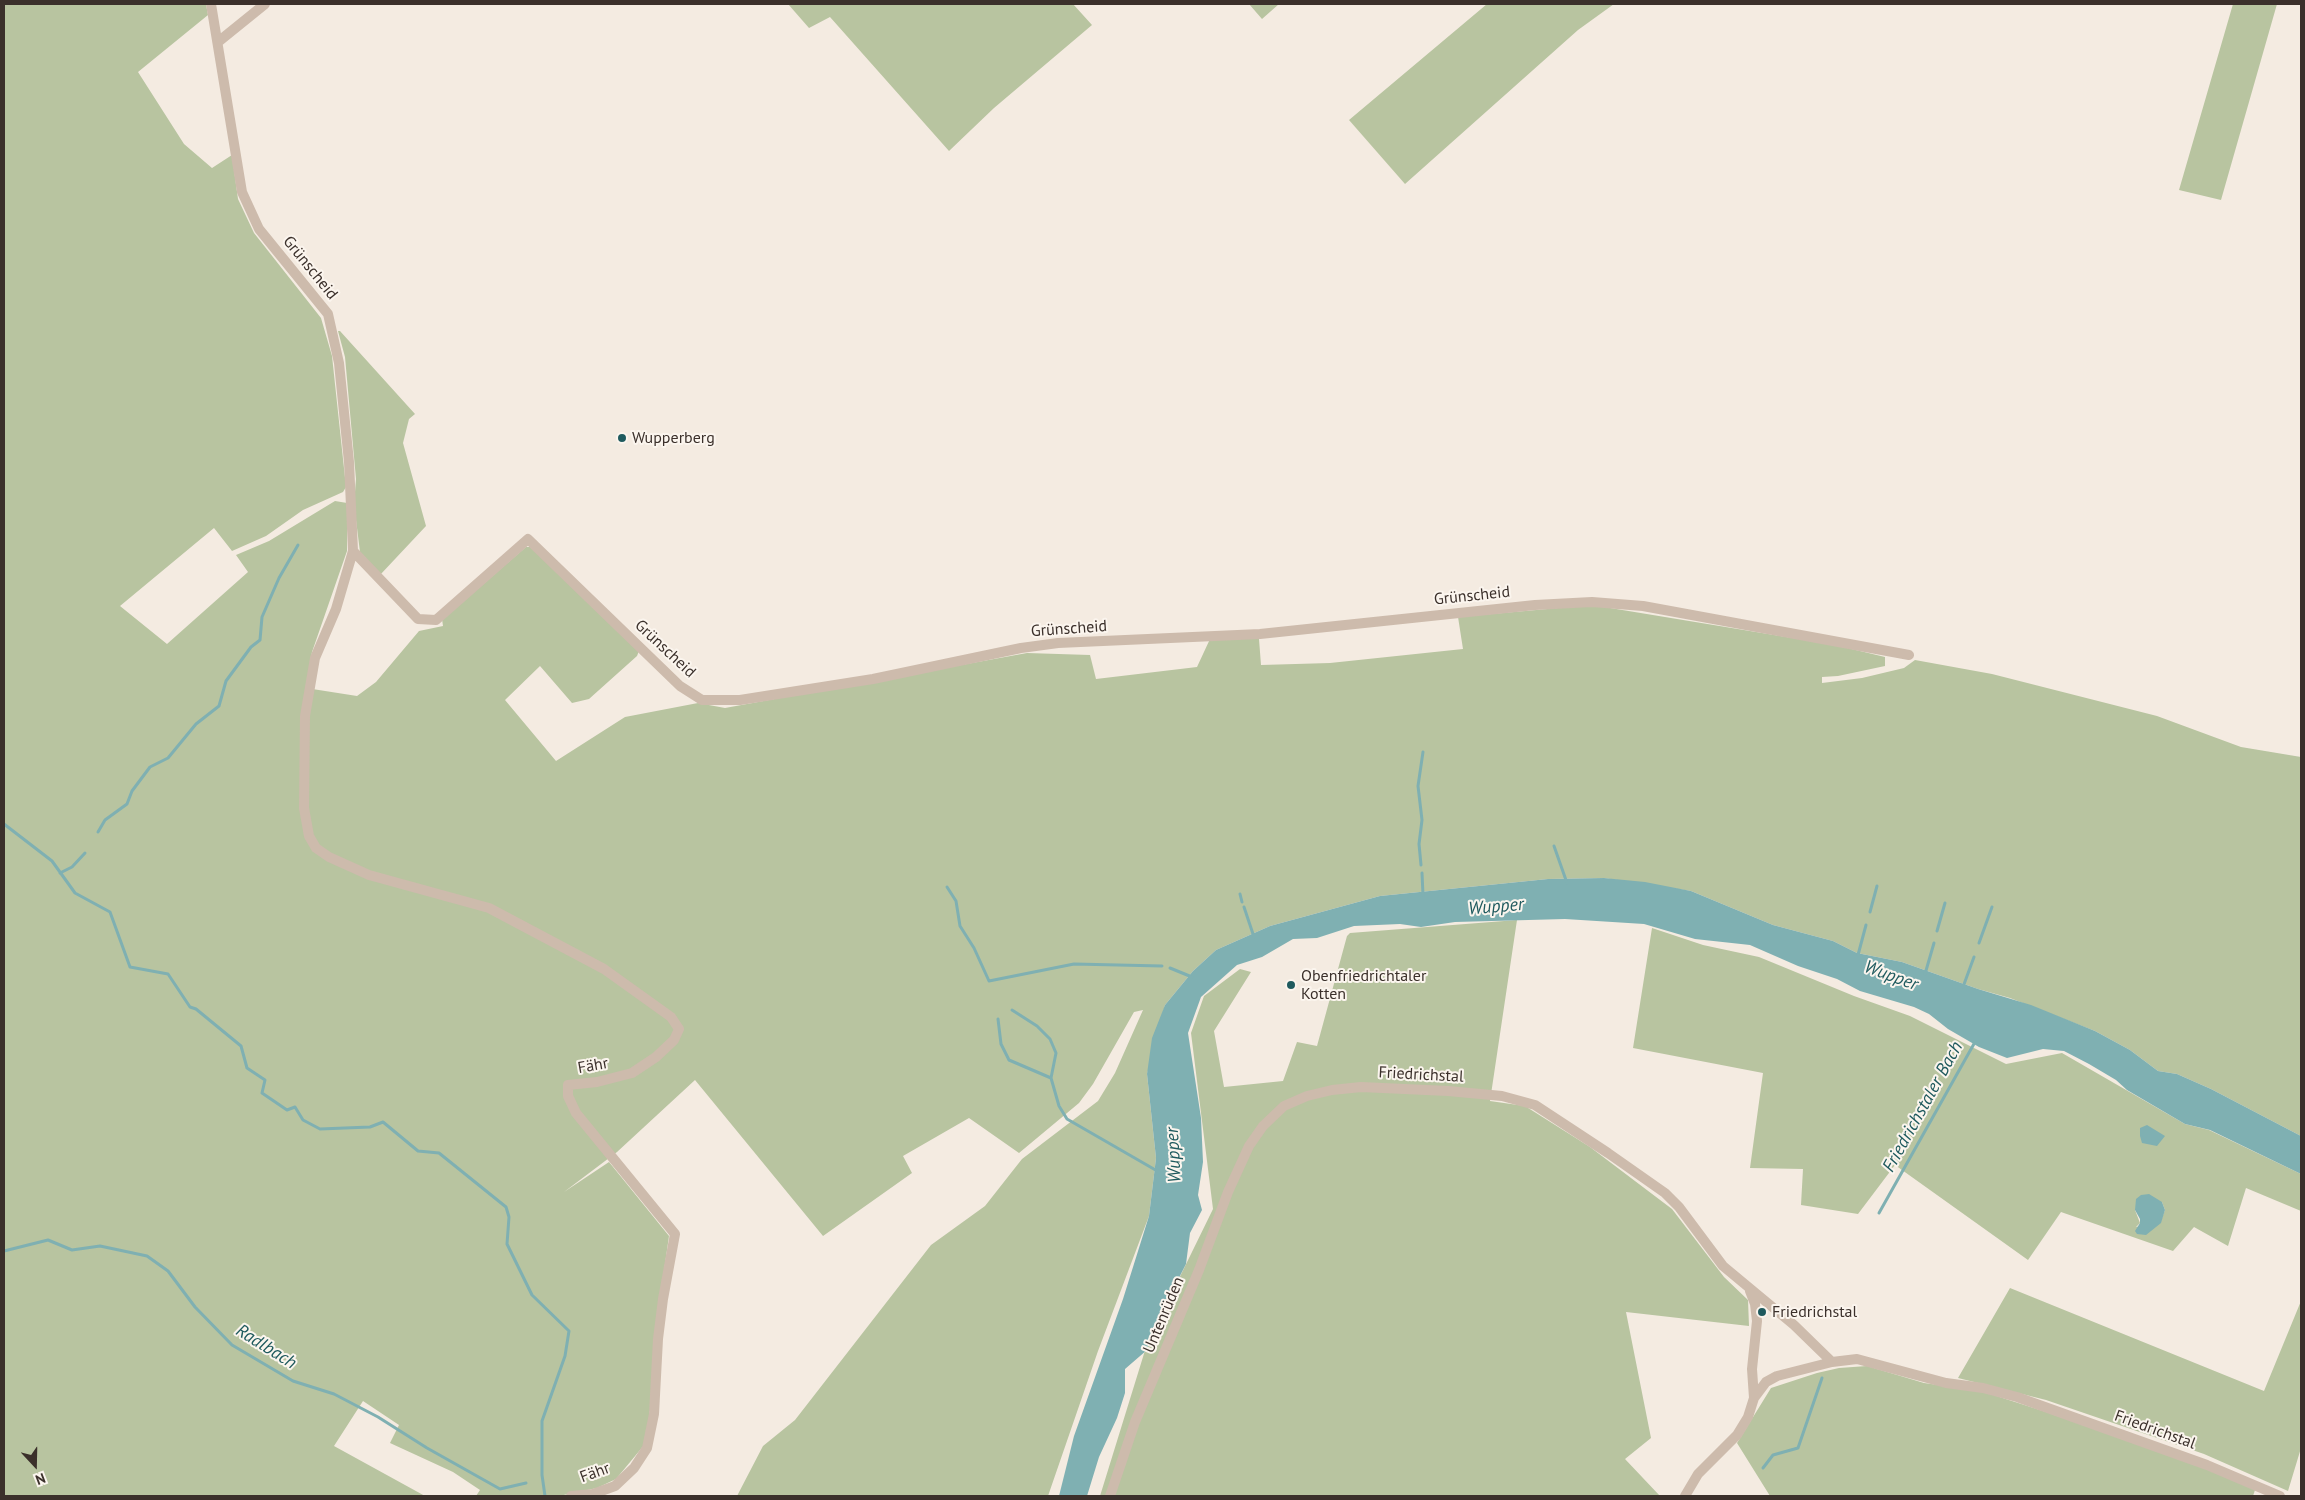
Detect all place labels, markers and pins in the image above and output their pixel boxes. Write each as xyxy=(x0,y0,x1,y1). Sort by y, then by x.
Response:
place label: Wupperberg xyxy=(632,428,715,448)
marker: Wupperberg xyxy=(616,432,628,444)
place label: Obenfriedrichtaler Kotten xyxy=(1301,966,1426,1004)
marker: Obenfriedrichtaler Kotten xyxy=(1285,979,1297,991)
place label: Friedrichstal xyxy=(1772,1302,1857,1322)
marker: Friedrichstal xyxy=(1756,1306,1768,1318)

